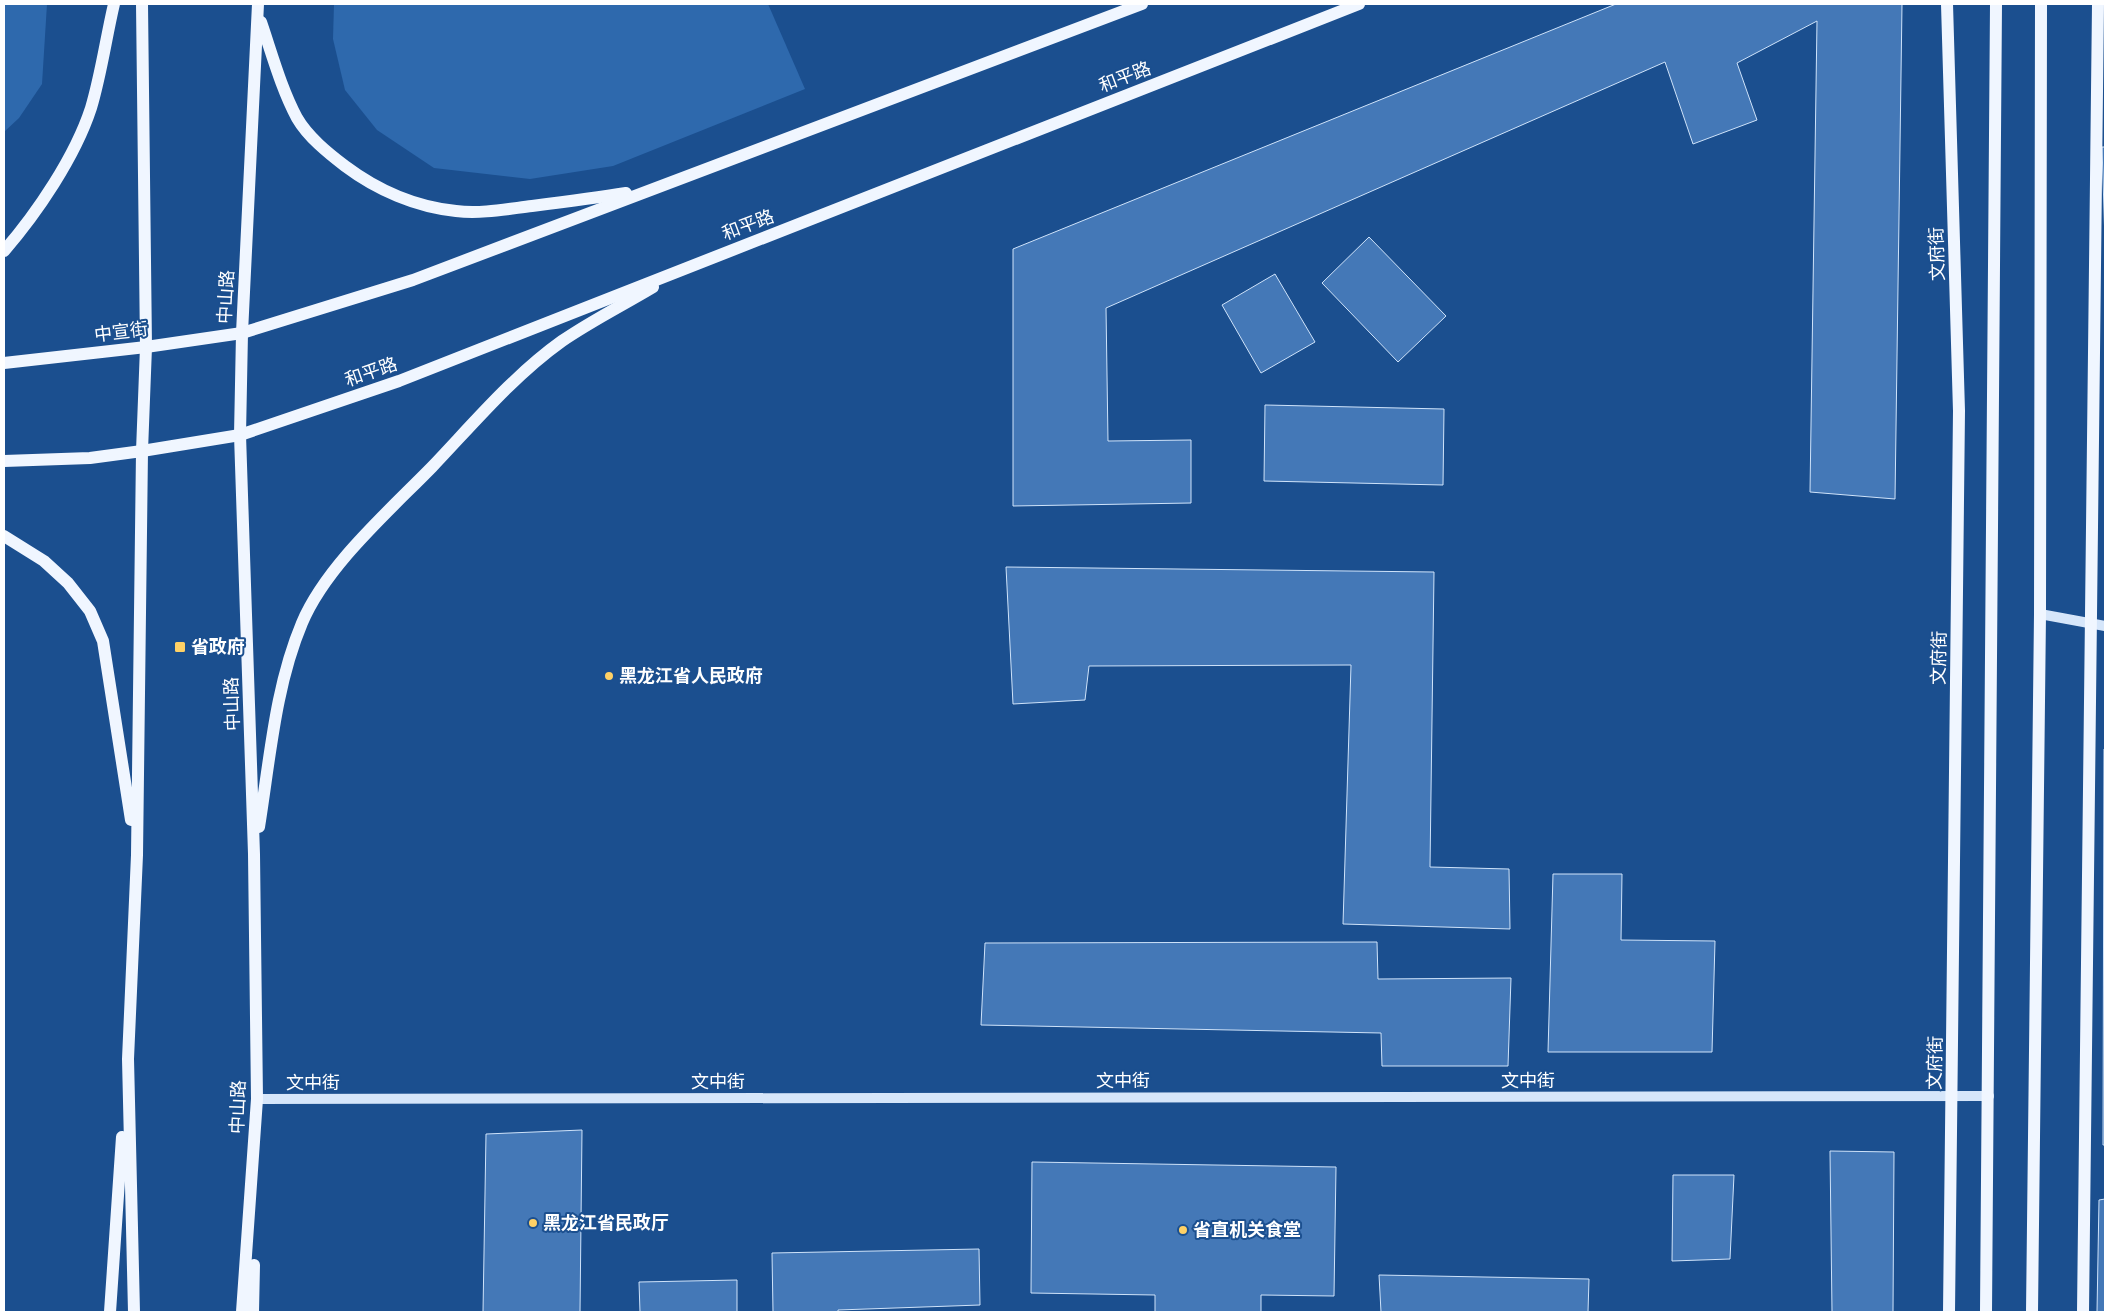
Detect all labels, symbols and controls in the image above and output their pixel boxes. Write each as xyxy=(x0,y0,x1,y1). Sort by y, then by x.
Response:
street label: 和平路 xyxy=(1096,57,1154,97)
street label: 和平路 xyxy=(719,205,777,245)
street label: 文府街 xyxy=(1925,227,1949,281)
street label: 中山路 xyxy=(214,269,238,325)
street label: 中宣街 xyxy=(93,318,149,346)
street label: 和平路 xyxy=(342,353,400,391)
street label: 文府街 xyxy=(1928,631,1950,685)
place label: 省政府 xyxy=(191,636,245,658)
marker: 省政府 xyxy=(173,640,187,654)
place label: 黑龙江省人民政府 xyxy=(619,665,763,687)
marker: 黑龙江省人民政府 xyxy=(603,670,615,682)
street label: 中山路 xyxy=(220,677,244,731)
street label: 文府街 xyxy=(1924,1036,1946,1090)
street label: 文中街 xyxy=(1096,1070,1150,1092)
street label: 文中街 xyxy=(1501,1070,1555,1092)
street label: 文中街 xyxy=(691,1071,745,1093)
street label: 文中街 xyxy=(286,1072,340,1094)
street label: 中山路 xyxy=(226,1080,250,1134)
place label: 黑龙江省民政厅 xyxy=(543,1212,669,1234)
marker: 黑龙江省民政厅 xyxy=(527,1217,539,1229)
place label: 省直机关食堂 xyxy=(1193,1219,1301,1241)
marker: 省直机关食堂 xyxy=(1177,1224,1189,1236)

